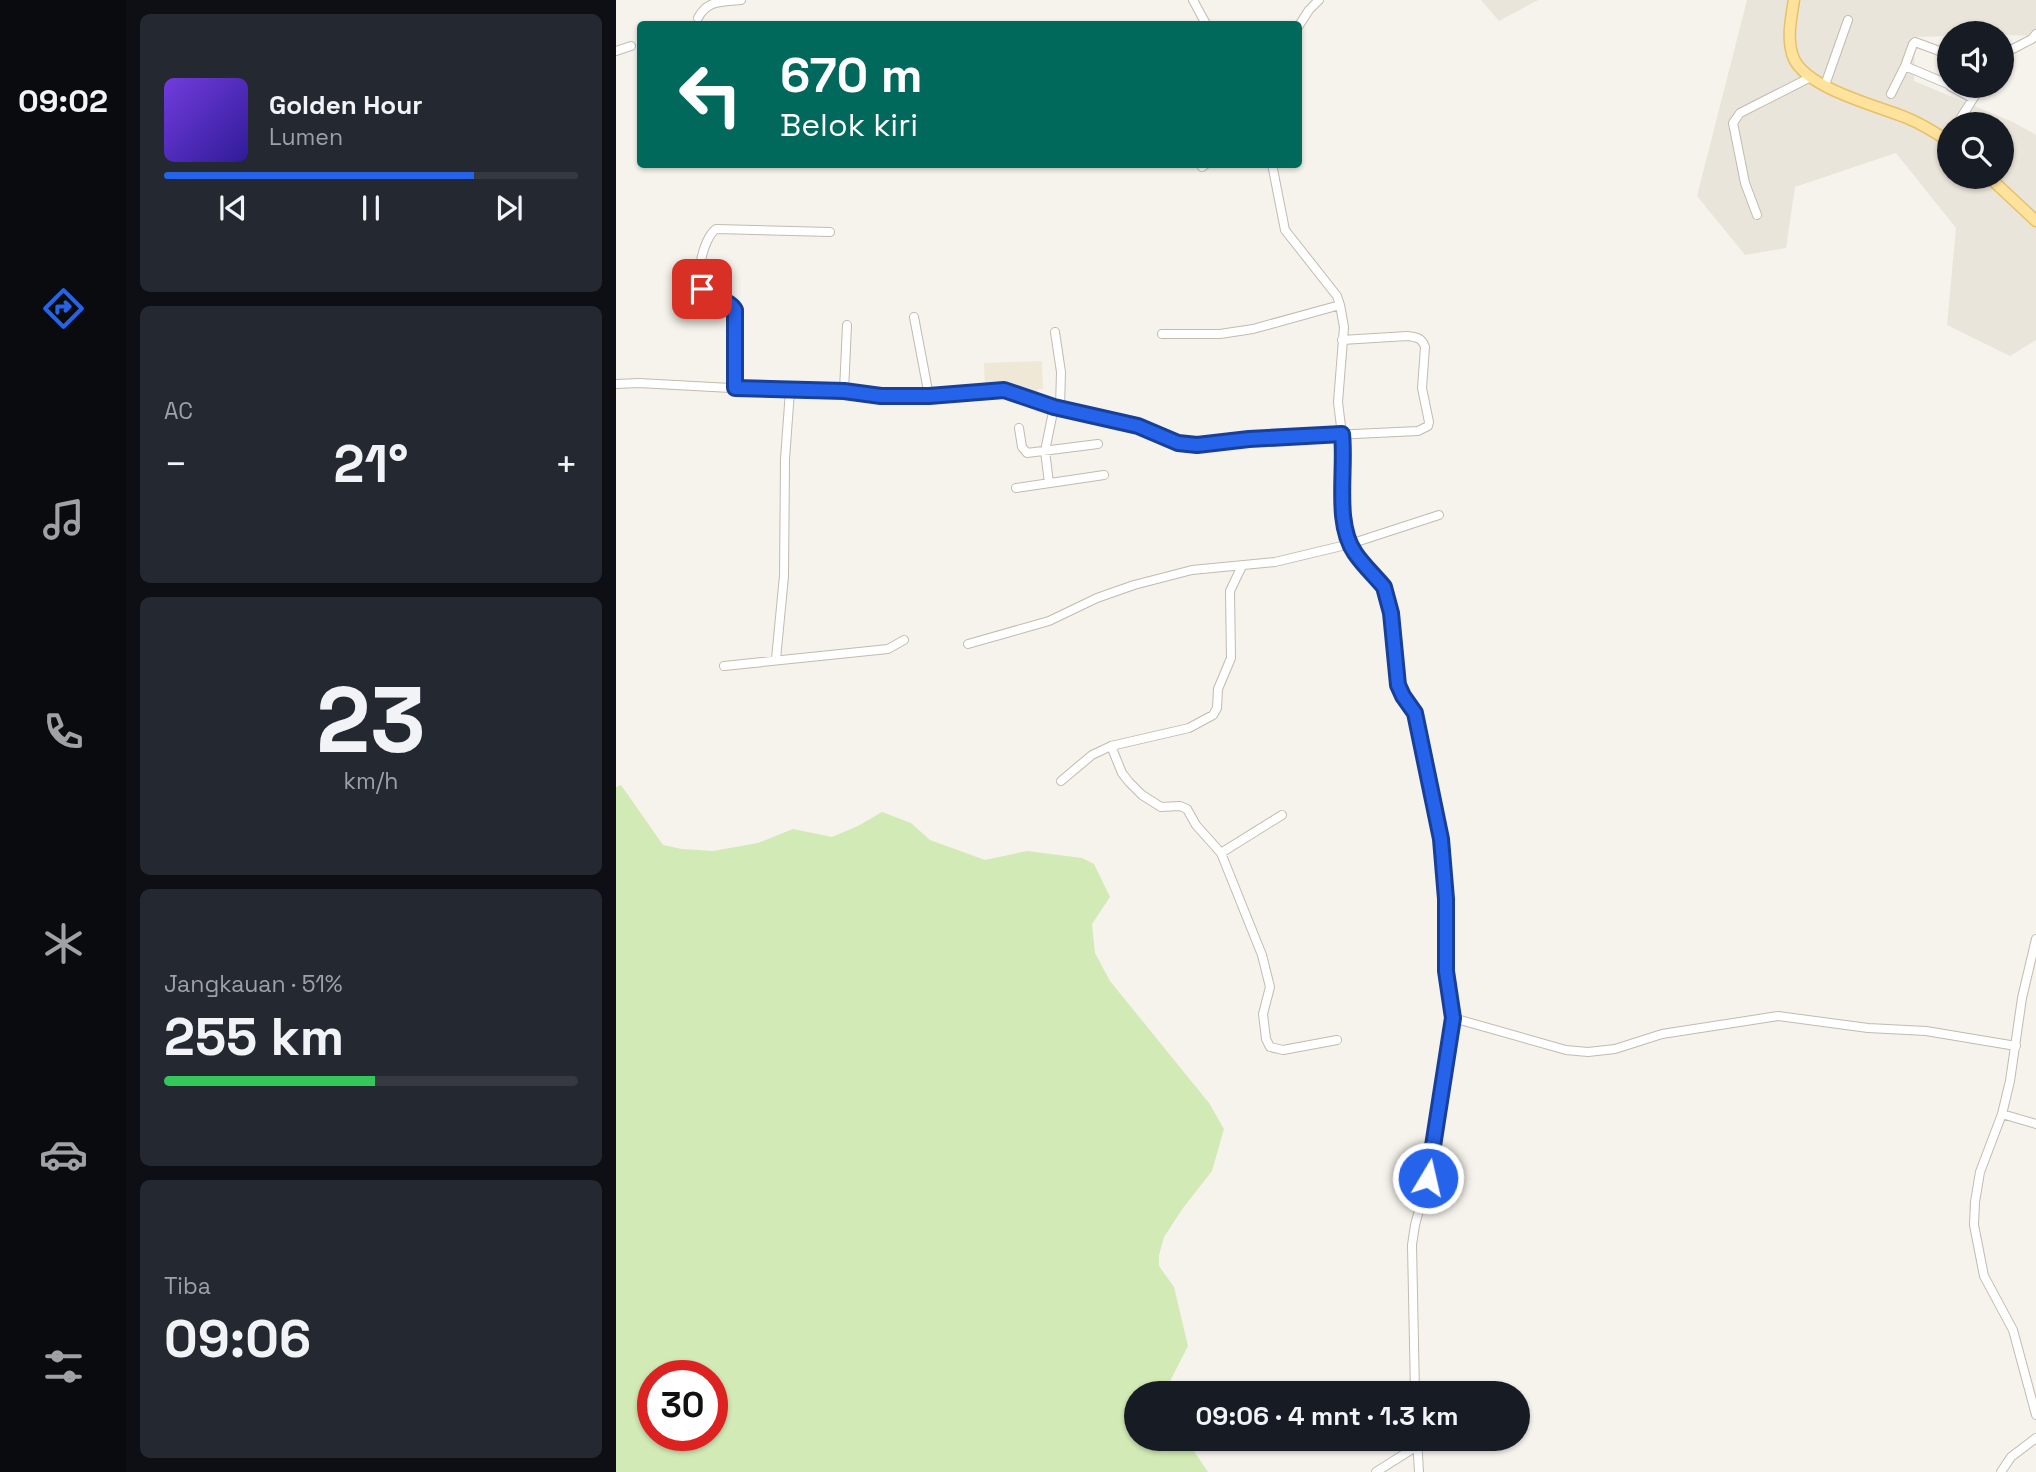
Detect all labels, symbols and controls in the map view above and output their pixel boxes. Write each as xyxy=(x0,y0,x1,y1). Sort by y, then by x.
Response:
map controls xyxy=(1937,21,2014,189)
button: sound xyxy=(1937,21,2014,98)
text: 670 m xyxy=(780,44,923,106)
icon: left xyxy=(665,49,756,140)
text: 09:02 xyxy=(18,81,108,121)
text: Golden Hour xyxy=(269,88,423,122)
text: Belok kiri xyxy=(780,105,918,145)
button: search xyxy=(1937,112,2014,189)
text: Lumen xyxy=(269,122,343,152)
icon: previous xyxy=(214,189,252,227)
icon: pause xyxy=(352,189,390,227)
icon: next xyxy=(490,189,528,227)
pin xyxy=(672,259,732,319)
icon: arrive xyxy=(683,270,721,308)
icon: directions xyxy=(39,284,88,333)
text: AC xyxy=(164,396,193,426)
text: 21° xyxy=(334,431,408,497)
text: − xyxy=(164,440,188,488)
text: + xyxy=(554,440,578,488)
icon: music xyxy=(39,495,88,544)
text: 23 xyxy=(316,662,426,779)
icon: phone xyxy=(39,707,88,756)
text: km/h xyxy=(344,766,398,796)
icon: climate xyxy=(39,919,88,968)
text: Jangkauan · 51% xyxy=(164,969,343,999)
text: 255 km xyxy=(164,1004,344,1070)
icon: car xyxy=(39,1130,88,1179)
position arrow xyxy=(1391,1141,1465,1215)
text: Tiba xyxy=(164,1271,211,1301)
text: 09:06 xyxy=(164,1306,311,1372)
icon: filters xyxy=(39,1342,88,1391)
speed limit sign: 30 xyxy=(637,1360,728,1451)
text: 09:06 · 4 mnt · 1.3 km xyxy=(1196,1399,1458,1433)

